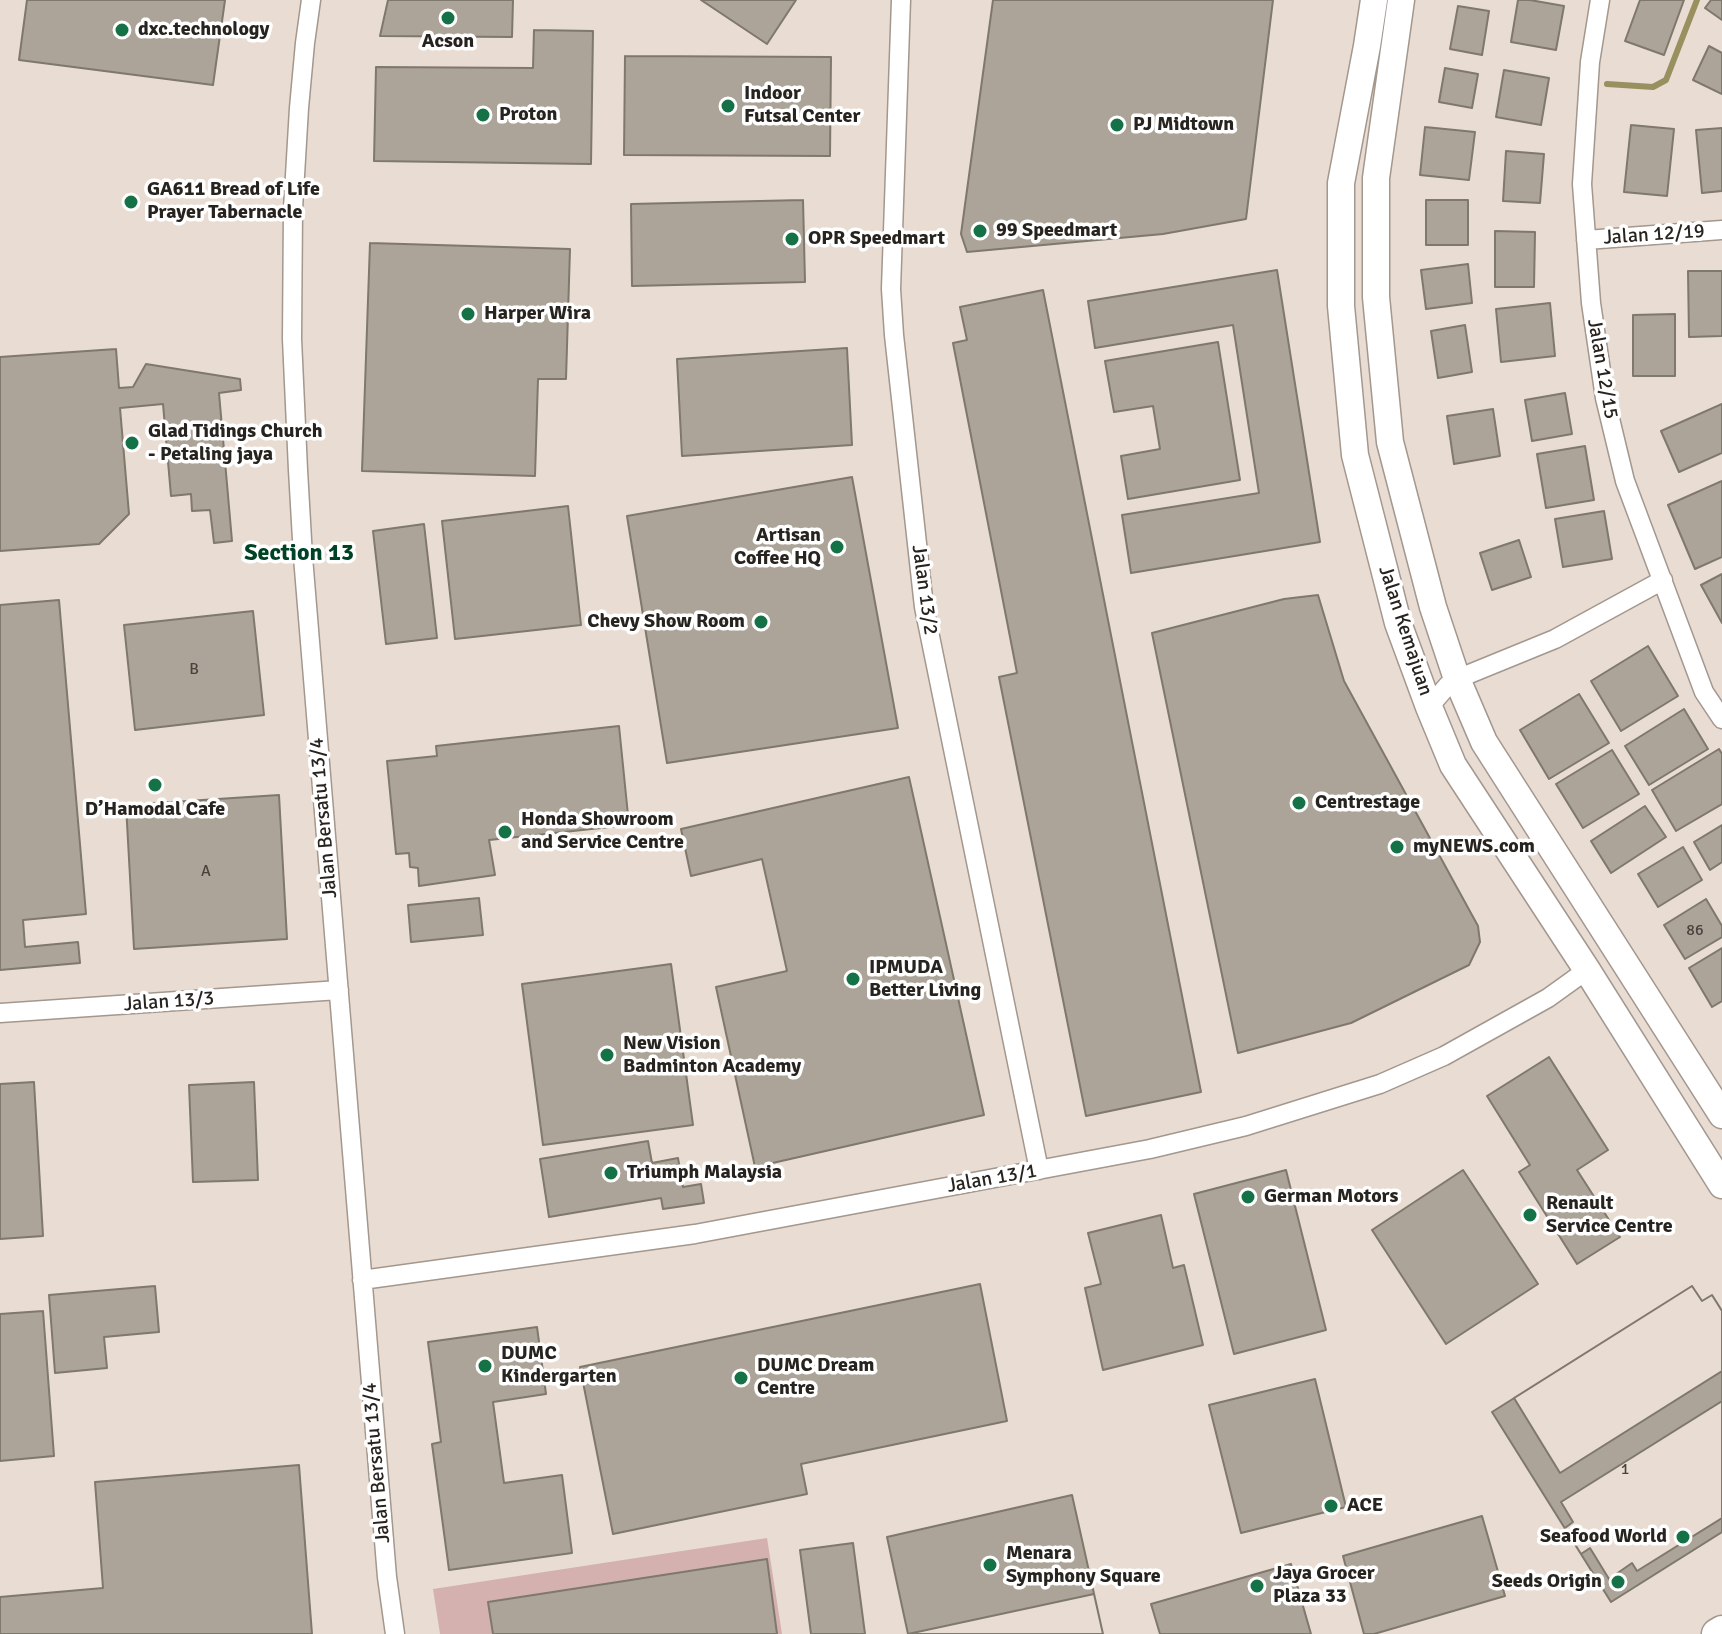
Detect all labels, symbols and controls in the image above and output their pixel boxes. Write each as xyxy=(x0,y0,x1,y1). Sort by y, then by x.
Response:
marker: Acson xyxy=(439,9,457,27)
place label: dxc.technology xyxy=(138,18,270,42)
marker: dxc.technology xyxy=(113,21,131,39)
place label: Acson xyxy=(422,30,474,54)
place label: Indoor Futsal Center xyxy=(744,82,860,129)
marker: Indoor Futsal Center xyxy=(719,97,737,115)
place label: Proton xyxy=(499,103,557,127)
marker: Proton xyxy=(474,106,492,124)
place label: PJ Midtown xyxy=(1133,113,1234,137)
marker: PJ Midtown xyxy=(1108,116,1126,134)
place label: GA611 Bread of Life Prayer Tabernacle xyxy=(147,178,320,225)
marker: GA611 Bread of Life Prayer Tabernacle xyxy=(122,193,140,211)
place label: 99 Speedmart xyxy=(996,219,1117,243)
street label: Jalan 12/19 xyxy=(1602,219,1706,251)
marker: 99 Speedmart xyxy=(971,222,989,240)
place label: OPR Speedmart xyxy=(808,227,945,251)
marker: OPR Speedmart xyxy=(783,230,801,248)
place label: Harper Wira xyxy=(484,302,591,326)
marker: Harper Wira xyxy=(459,305,477,323)
street label: Jalan 12/15 xyxy=(1581,317,1623,421)
place label: Glad Tidings Church - Petaling jaya xyxy=(148,420,323,467)
marker: Glad Tidings Church - Petaling jaya xyxy=(123,434,141,452)
place label: Artisan Coffee HQ xyxy=(734,524,821,571)
marker: Artisan Coffee HQ xyxy=(828,538,846,556)
district label: Section 13 xyxy=(244,540,354,568)
street label: Jalan 13/2 xyxy=(906,543,942,637)
street label: Jalan Kemajuan xyxy=(1373,563,1437,699)
place label: Chevy Show Room xyxy=(587,610,745,634)
marker: Chevy Show Room xyxy=(752,613,770,631)
house number: B xyxy=(189,660,199,680)
street label: Jalan Bersatu 13/4 xyxy=(305,737,343,899)
marker: D’Hamodal Cafe xyxy=(146,776,164,794)
place label: Centrestage xyxy=(1315,791,1420,815)
marker: Centrestage xyxy=(1290,794,1308,812)
place label: D’Hamodal Cafe xyxy=(85,798,225,822)
place label: Honda Showroom and Service Centre xyxy=(521,808,684,855)
marker: Honda Showroom and Service Centre xyxy=(496,823,514,841)
place label: myNEWS.com xyxy=(1413,835,1535,859)
marker: myNEWS.com xyxy=(1388,838,1406,856)
house number: A xyxy=(201,862,211,882)
house number: 86 xyxy=(1686,921,1704,941)
place label: IPMUDA Better Living xyxy=(869,956,981,1003)
marker: IPMUDA Better Living xyxy=(844,970,862,988)
street label: Jalan 13/3 xyxy=(123,987,215,1017)
place label: New Vision Badminton Academy xyxy=(623,1032,801,1079)
marker: New Vision Badminton Academy xyxy=(598,1046,616,1064)
street label: Jalan 13/1 xyxy=(945,1159,1039,1199)
place label: Triumph Malaysia xyxy=(627,1161,782,1185)
marker: Triumph Malaysia xyxy=(602,1164,620,1182)
place label: German Motors xyxy=(1264,1185,1398,1209)
marker: German Motors xyxy=(1239,1188,1257,1206)
place label: Renault Service Centre xyxy=(1546,1192,1673,1239)
marker: Renault Service Centre xyxy=(1521,1206,1539,1224)
place label: DUMC Kindergarten xyxy=(501,1342,617,1389)
place label: DUMC Dream Centre xyxy=(757,1354,874,1401)
marker: DUMC Kindergarten xyxy=(476,1357,494,1375)
marker: DUMC Dream Centre xyxy=(732,1369,750,1387)
street label: Jalan Bersatu 13/4 xyxy=(358,1382,396,1544)
house number: 1 xyxy=(1621,1460,1629,1480)
place label: ACE xyxy=(1347,1494,1383,1518)
marker: ACE xyxy=(1322,1497,1340,1515)
place label: Seafood World xyxy=(1540,1525,1667,1549)
marker: Seafood World xyxy=(1674,1528,1692,1546)
place label: Menara Symphony Square xyxy=(1006,1542,1161,1589)
marker: Menara Symphony Square xyxy=(981,1556,999,1574)
place label: Jaya Grocer Plaza 33 xyxy=(1273,1562,1375,1609)
place label: Seeds Origin xyxy=(1492,1570,1602,1594)
marker: Seeds Origin xyxy=(1609,1573,1627,1591)
marker: Jaya Grocer Plaza 33 xyxy=(1248,1577,1266,1595)

